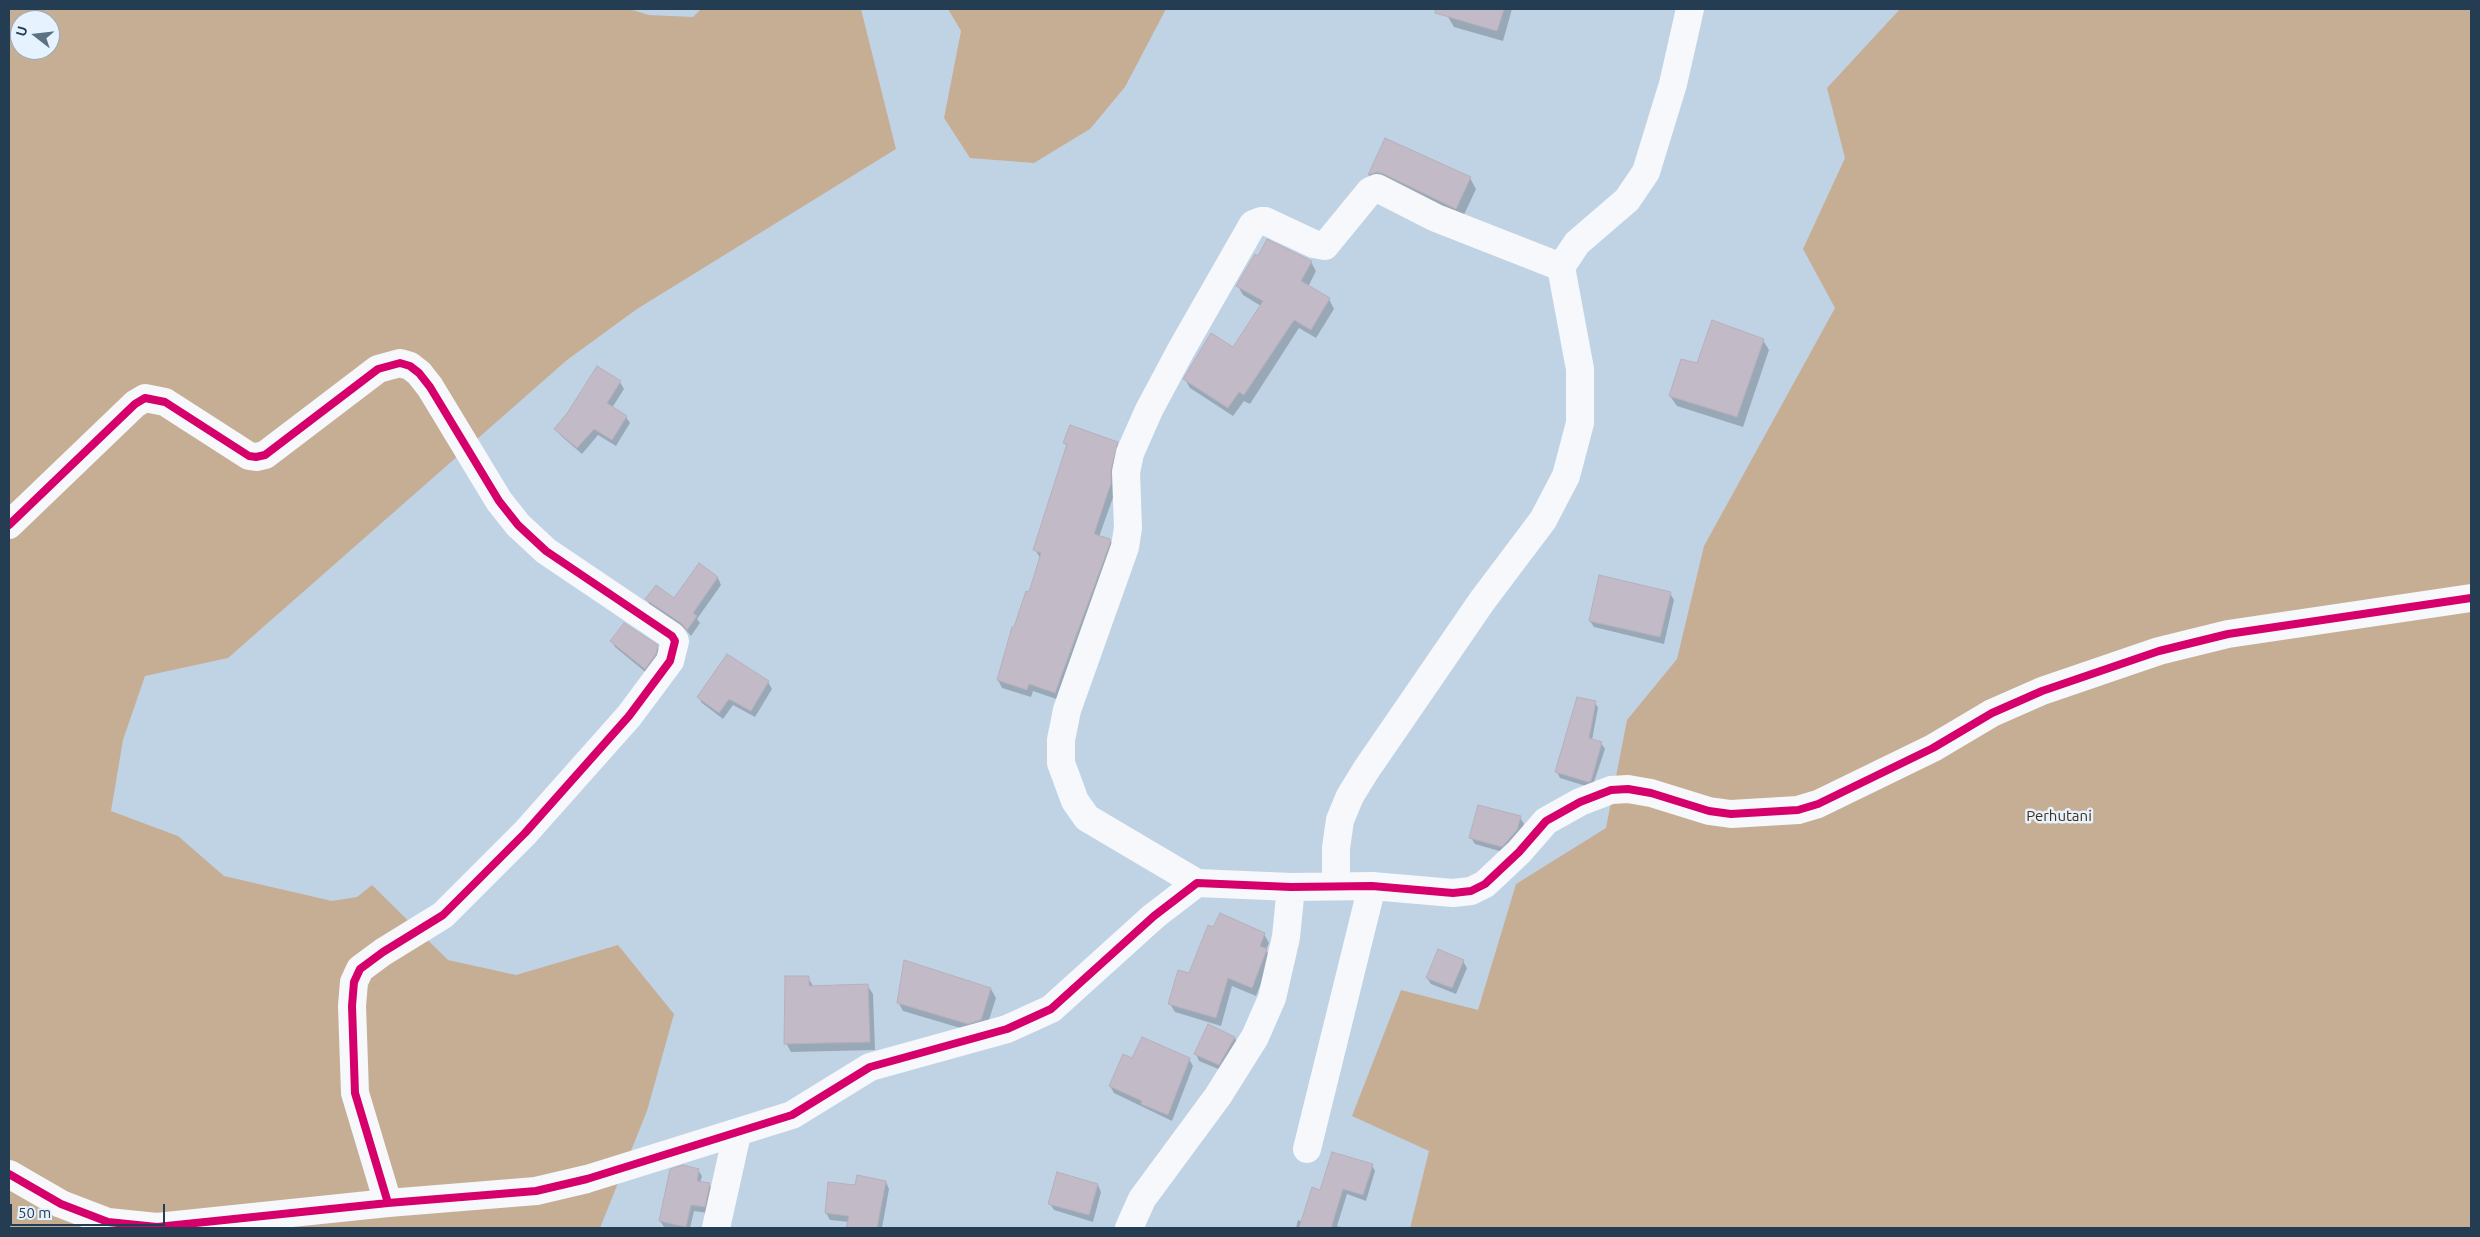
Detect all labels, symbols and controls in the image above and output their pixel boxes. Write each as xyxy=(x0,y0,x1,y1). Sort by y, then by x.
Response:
north arrow xyxy=(10,10,60,60)
text: U xyxy=(12,24,31,38)
park label: Perhutani xyxy=(2026,807,2092,825)
scale bar xyxy=(12,1194,168,1226)
text: 50 m xyxy=(18,1204,51,1221)

